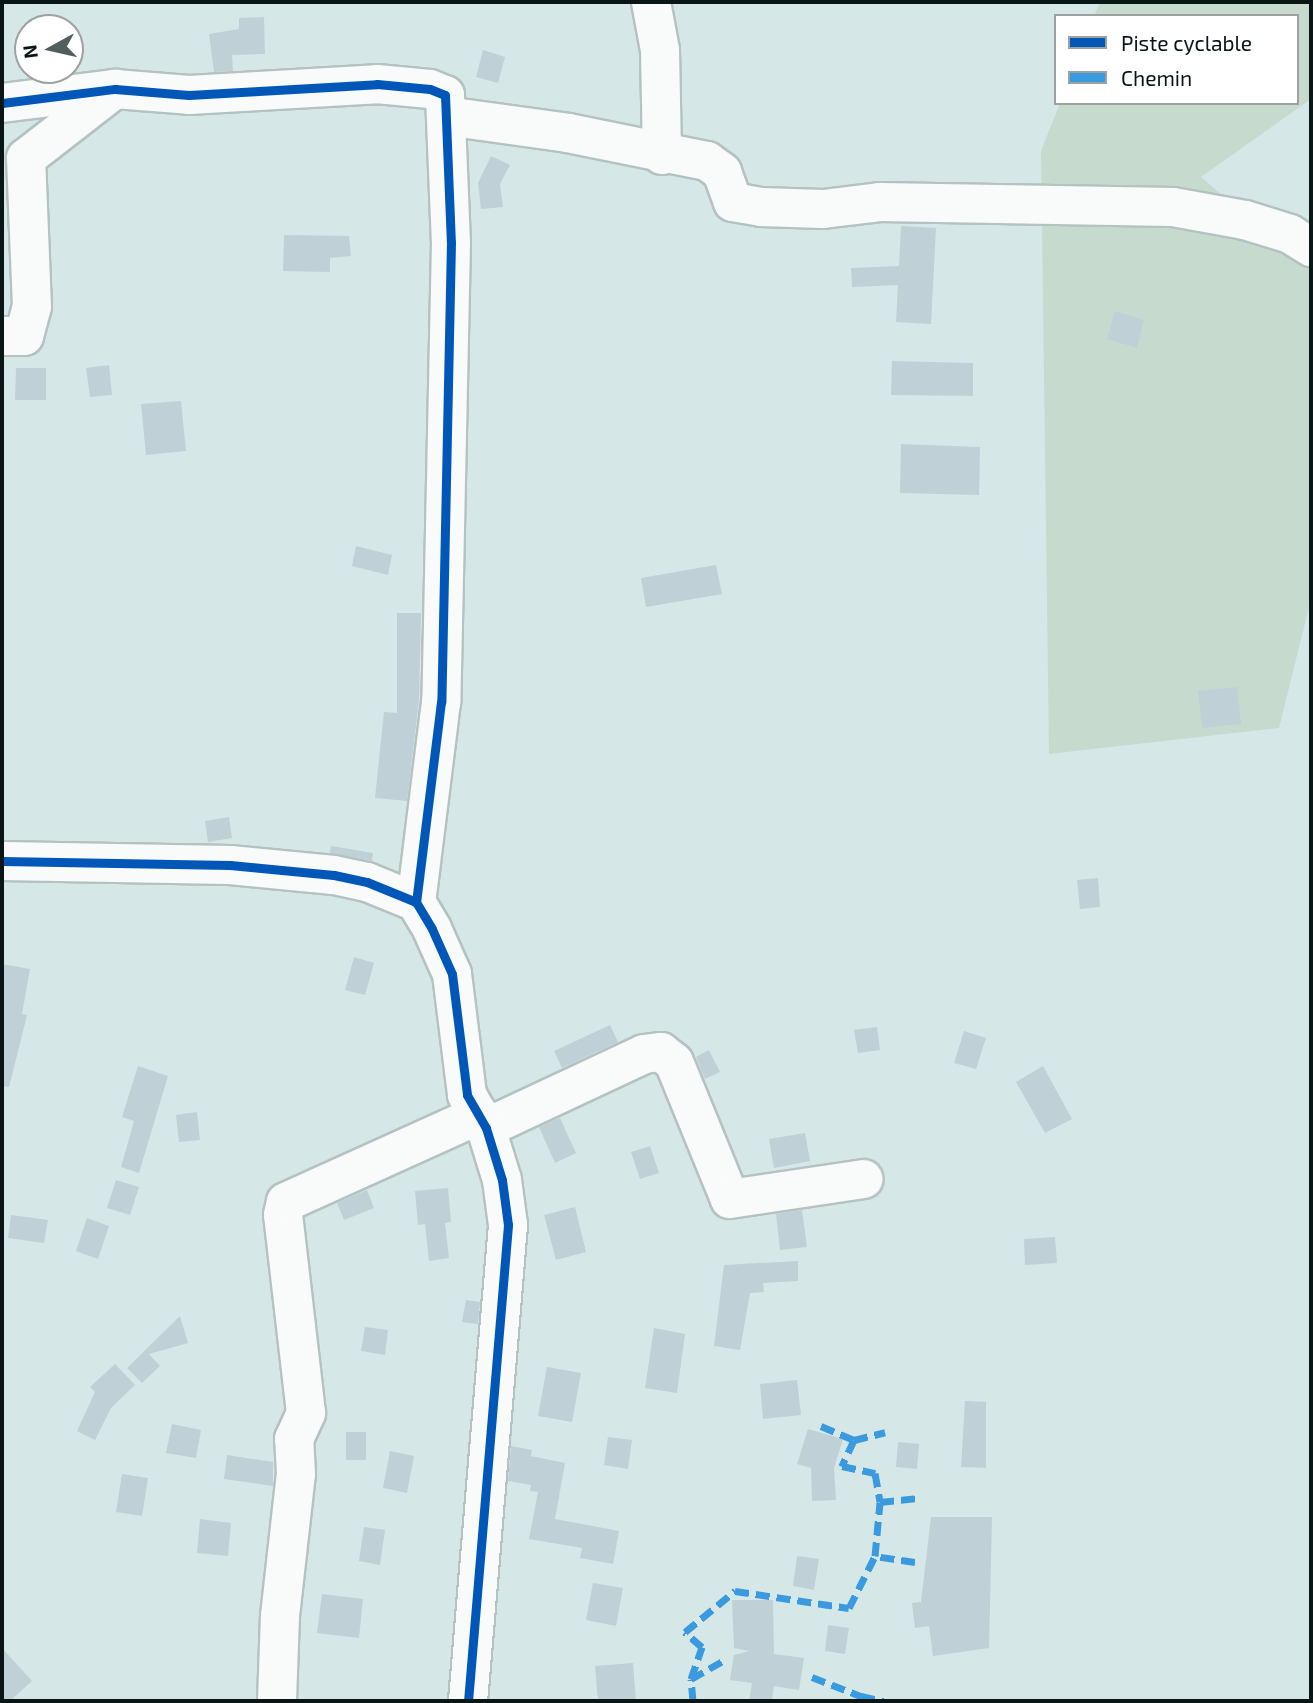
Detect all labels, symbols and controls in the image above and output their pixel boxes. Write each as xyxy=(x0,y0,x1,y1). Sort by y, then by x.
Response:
north arrow xyxy=(14,14,84,84)
legend xyxy=(1054,14,1299,105)
text: Piste cyclable xyxy=(1121,30,1252,55)
text: N xyxy=(17,43,42,60)
text: Chemin xyxy=(1121,65,1192,90)

